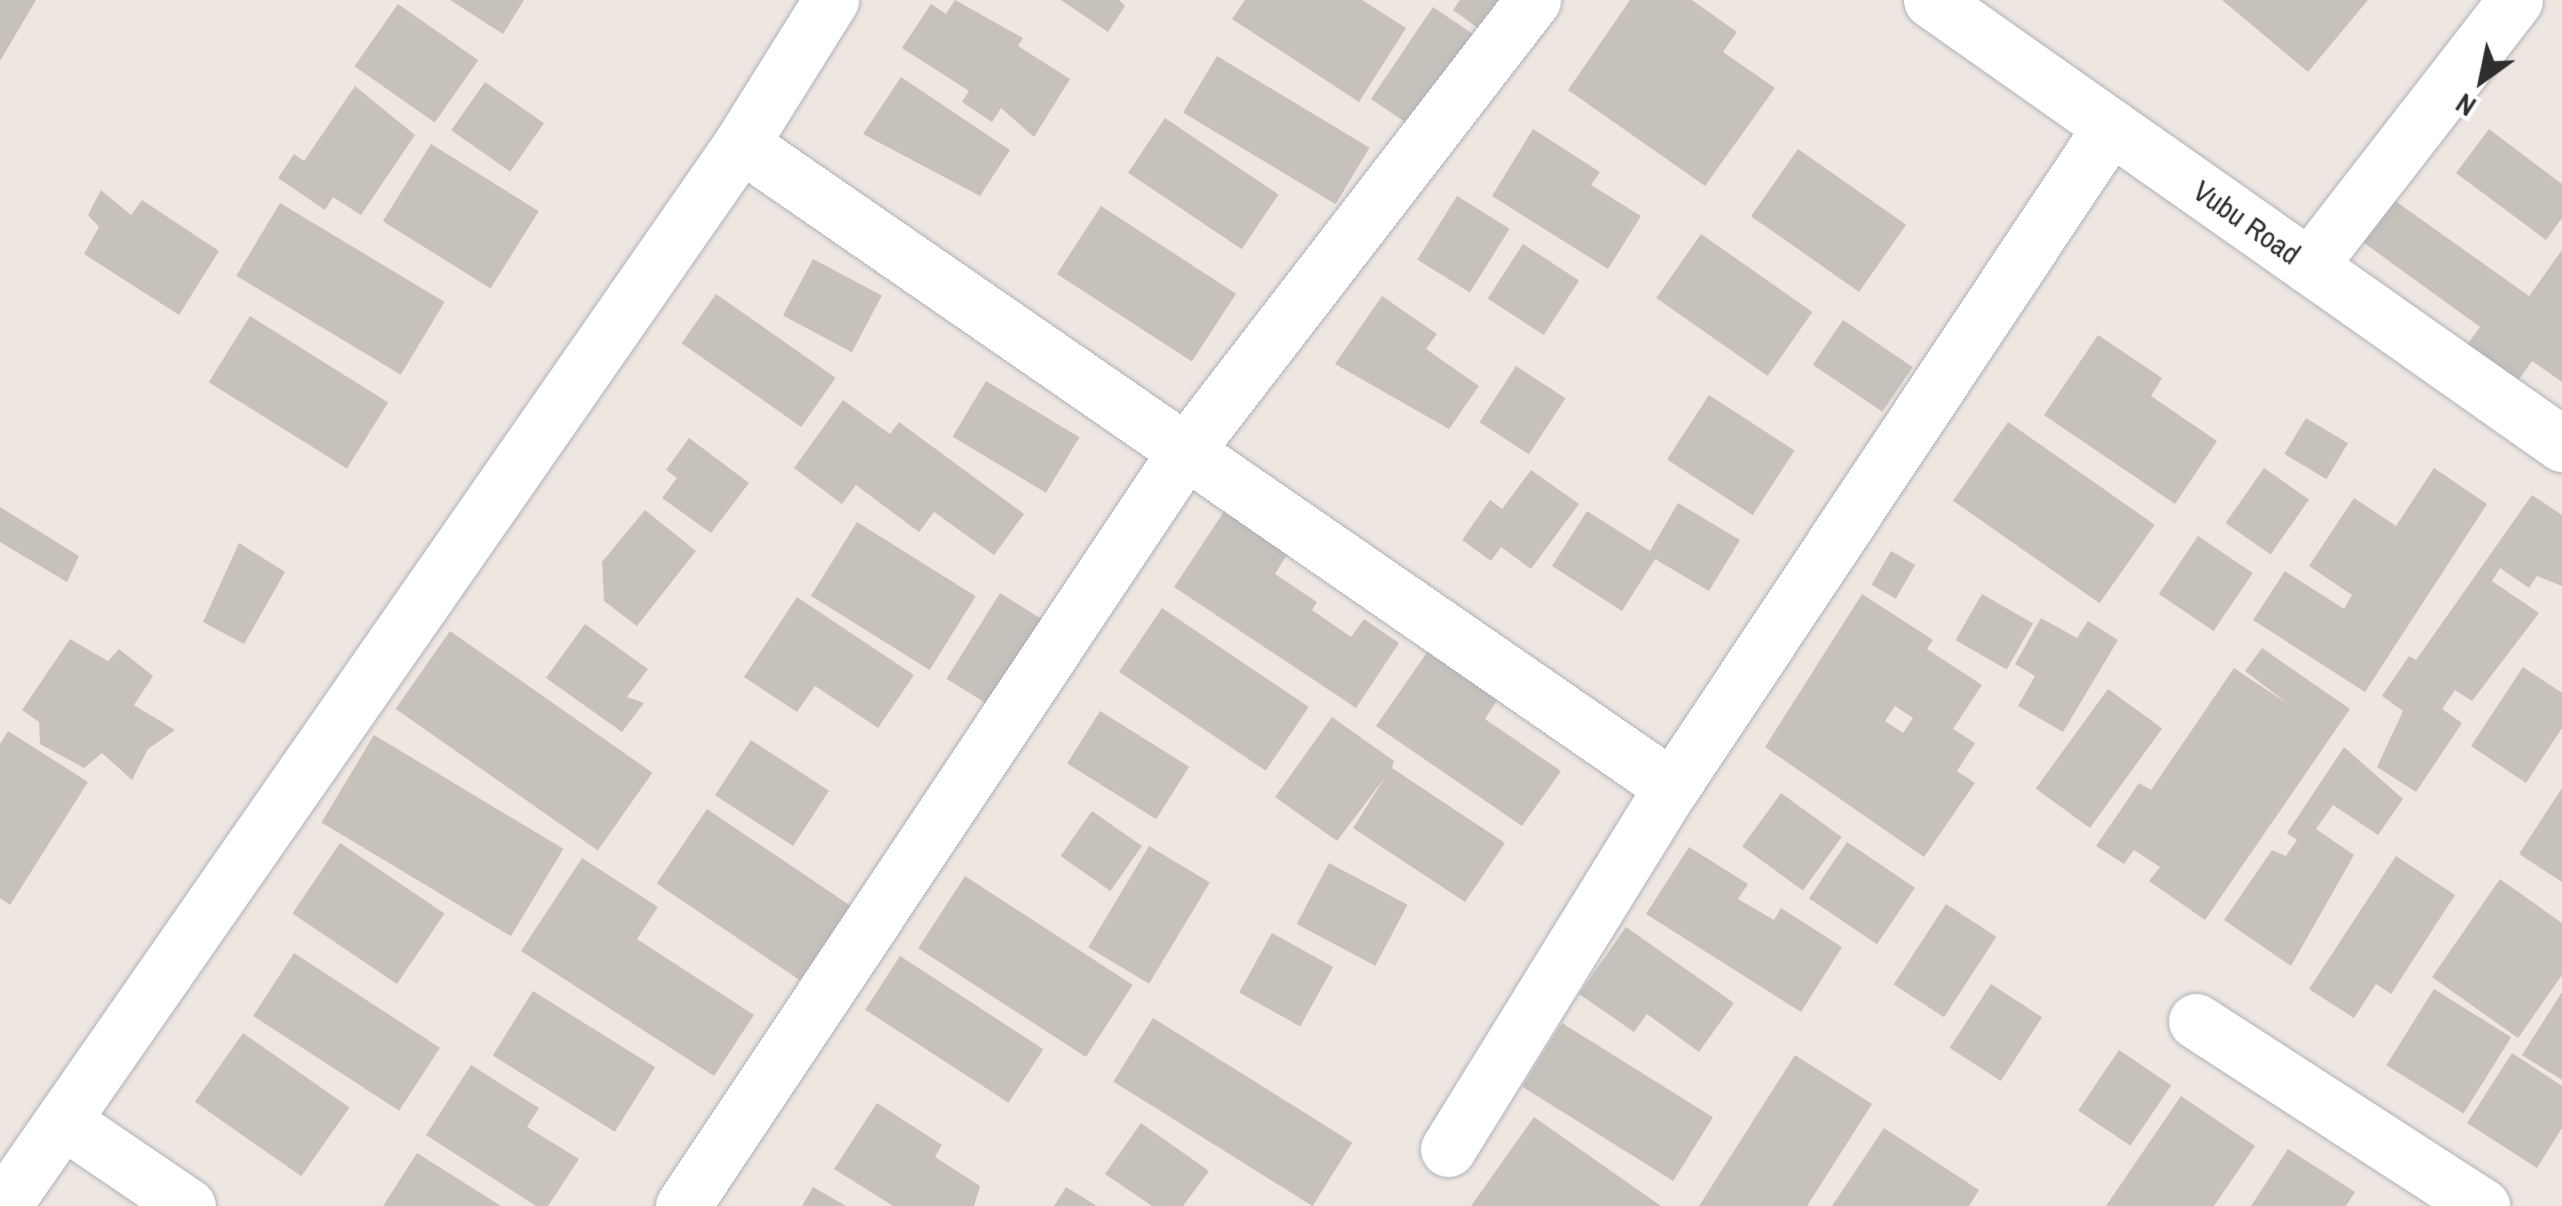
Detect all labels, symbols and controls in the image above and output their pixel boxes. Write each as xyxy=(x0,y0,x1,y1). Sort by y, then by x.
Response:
north arrow xyxy=(2432,30,2532,130)
text: N xyxy=(2448,85,2483,126)
street label: Vubu Road xyxy=(2187,172,2307,272)

